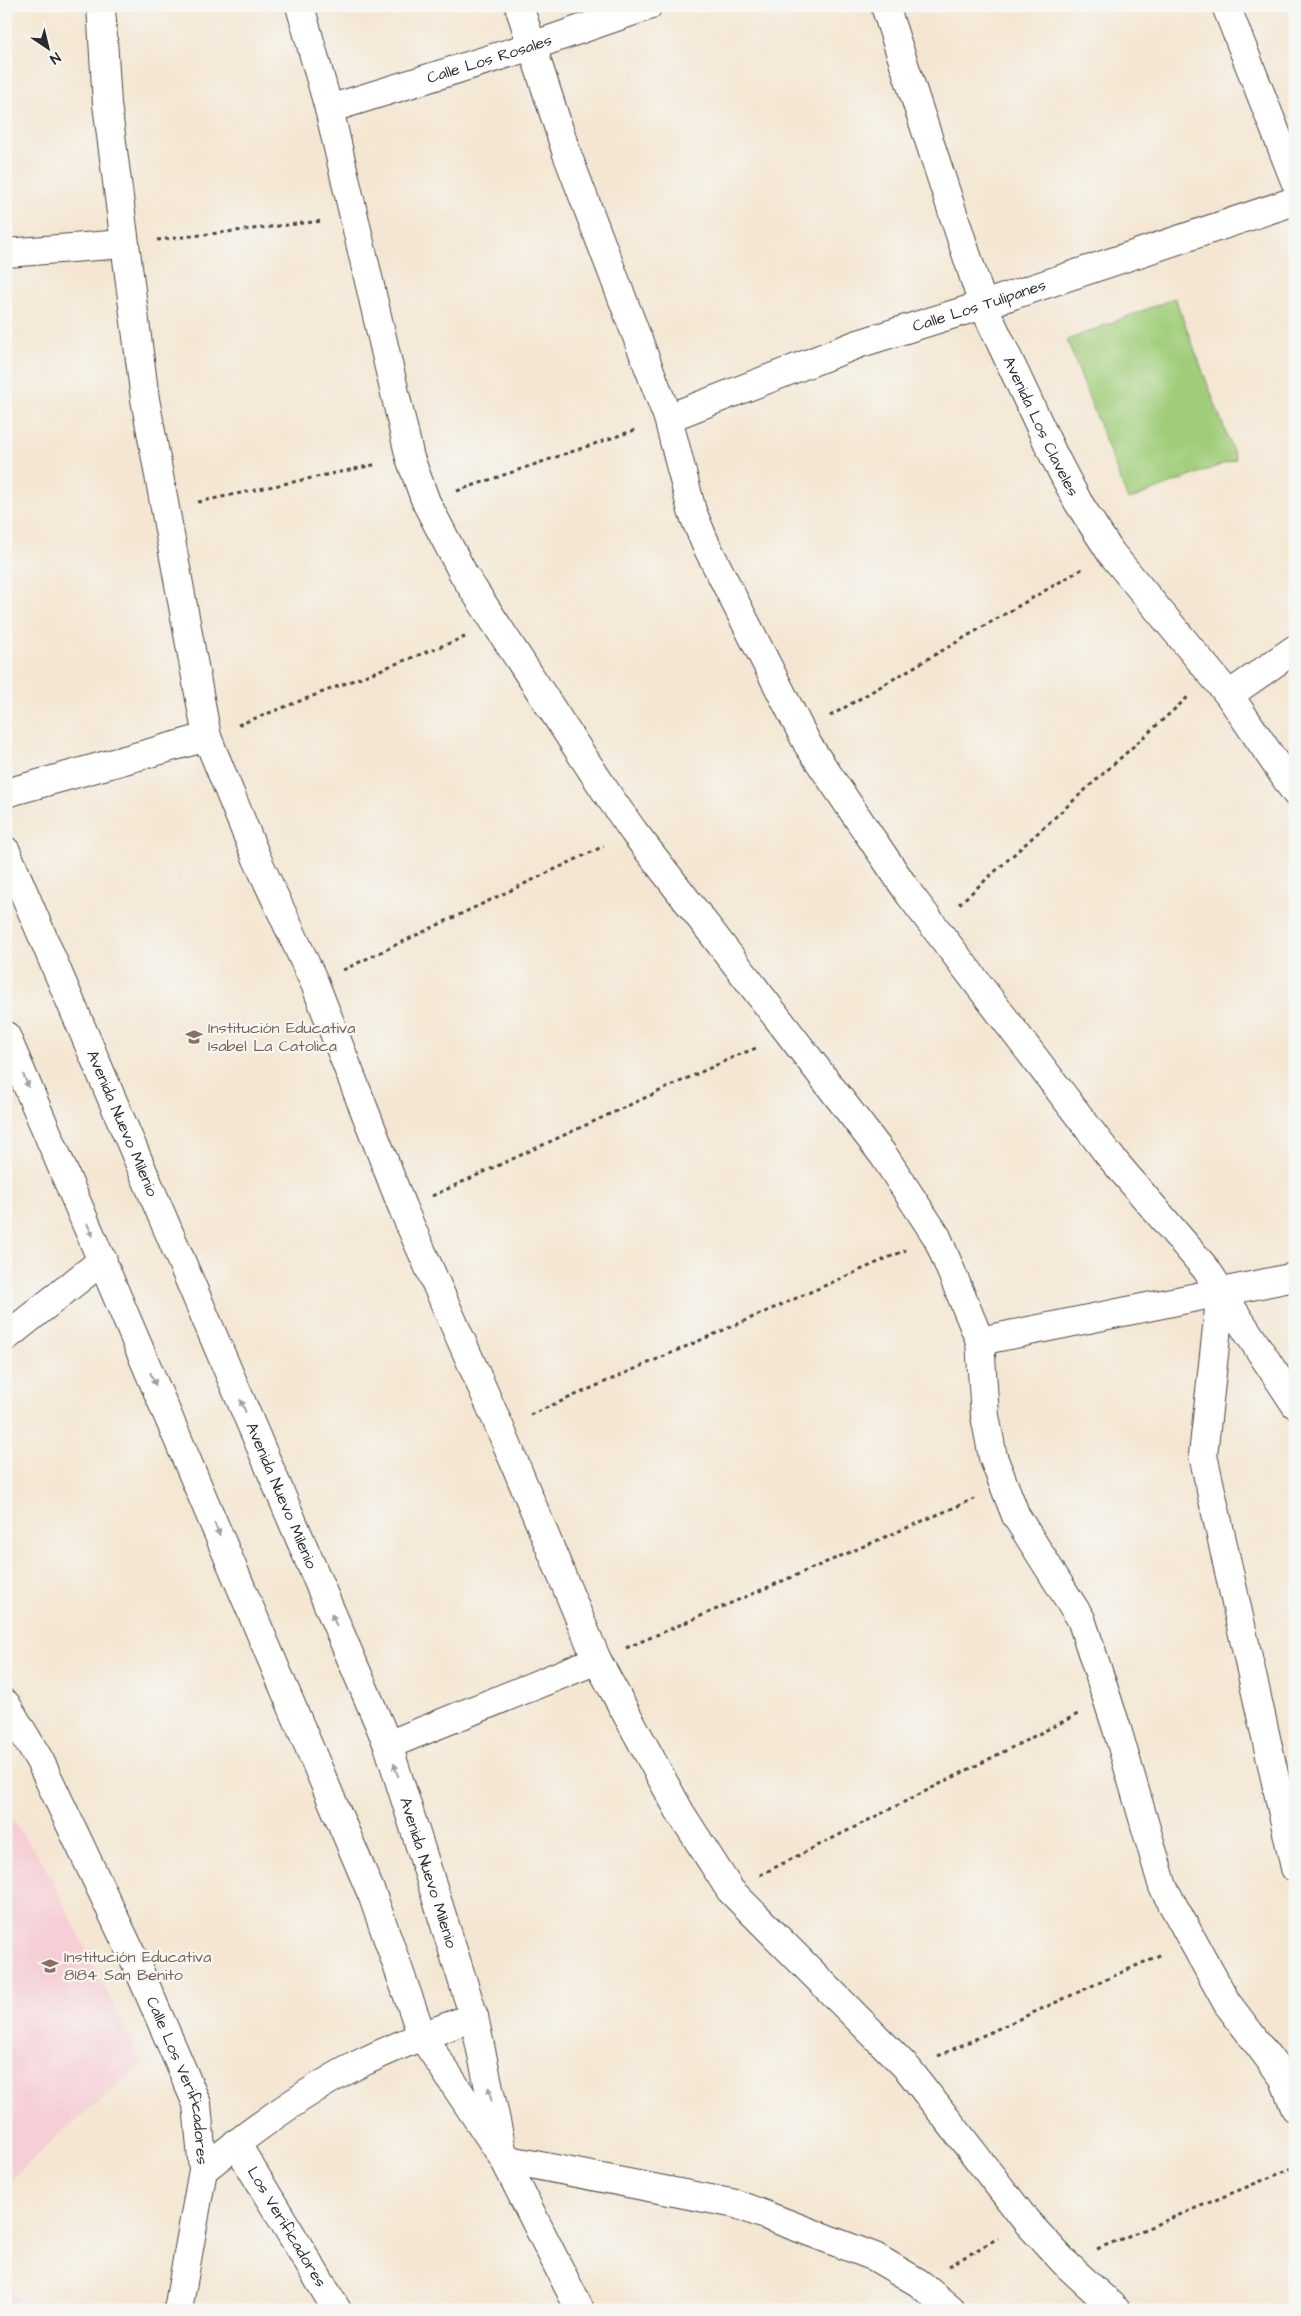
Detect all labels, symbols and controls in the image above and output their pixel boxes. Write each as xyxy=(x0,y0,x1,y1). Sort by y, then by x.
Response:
north arrow xyxy=(22,22,72,72)
street label: Calle Los Rosales xyxy=(424,29,555,89)
text: N xyxy=(45,47,64,69)
street label: Calle Los Tulipanes xyxy=(910,274,1049,337)
street label: Avenida Los Claveles xyxy=(998,353,1084,500)
place label: Institución Educativa Isabel La Catolica xyxy=(208,1017,355,1057)
school or university icon: Institución Educativa Isabel La Catolica xyxy=(184,1027,204,1047)
street label: Avenida Nuevo Milenio xyxy=(81,1047,163,1200)
one-way arrow xyxy=(22,1074,30,1088)
one-way arrow xyxy=(86,1223,94,1237)
one-way arrow xyxy=(150,1372,158,1386)
one-way arrow xyxy=(239,1399,247,1413)
street label: Avenida Nuevo Milenio xyxy=(240,1419,322,1572)
one-way arrow xyxy=(213,1522,221,1536)
one-way arrow xyxy=(330,1613,338,1627)
one-way arrow xyxy=(391,1763,399,1778)
street label: Avenida Nuevo Milenio xyxy=(394,1794,463,1951)
place label: Institución Educativa 8184 San Benito xyxy=(64,1946,211,1986)
school or university icon: Institución Educativa 8184 San Benito xyxy=(40,1956,60,1976)
street label: Calle Los Verificadores xyxy=(141,1993,213,2166)
one-way arrow xyxy=(486,2087,494,2102)
street label: Los Verificadores xyxy=(242,2162,332,2291)

